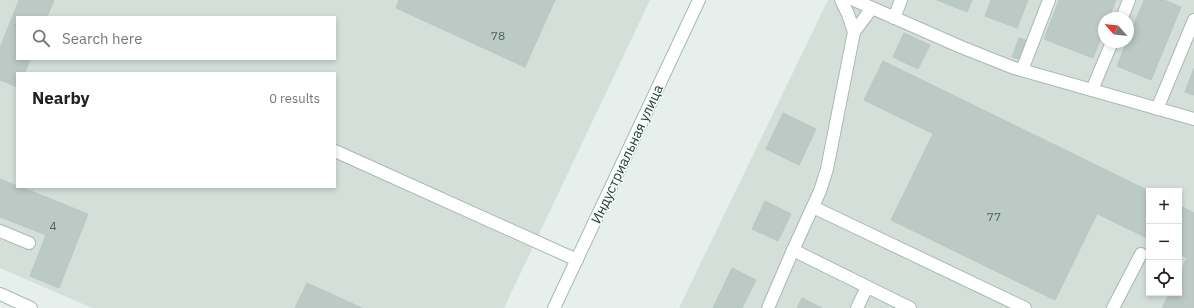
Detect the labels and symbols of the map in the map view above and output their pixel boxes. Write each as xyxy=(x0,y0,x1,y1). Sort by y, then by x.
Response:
north arrow xyxy=(1098,12,1134,48)
house number: 78 xyxy=(491,28,505,43)
street label: Индустриальная улица xyxy=(587,81,667,226)
house number: 77 xyxy=(987,209,1001,224)
house number: 4 xyxy=(49,218,57,233)

